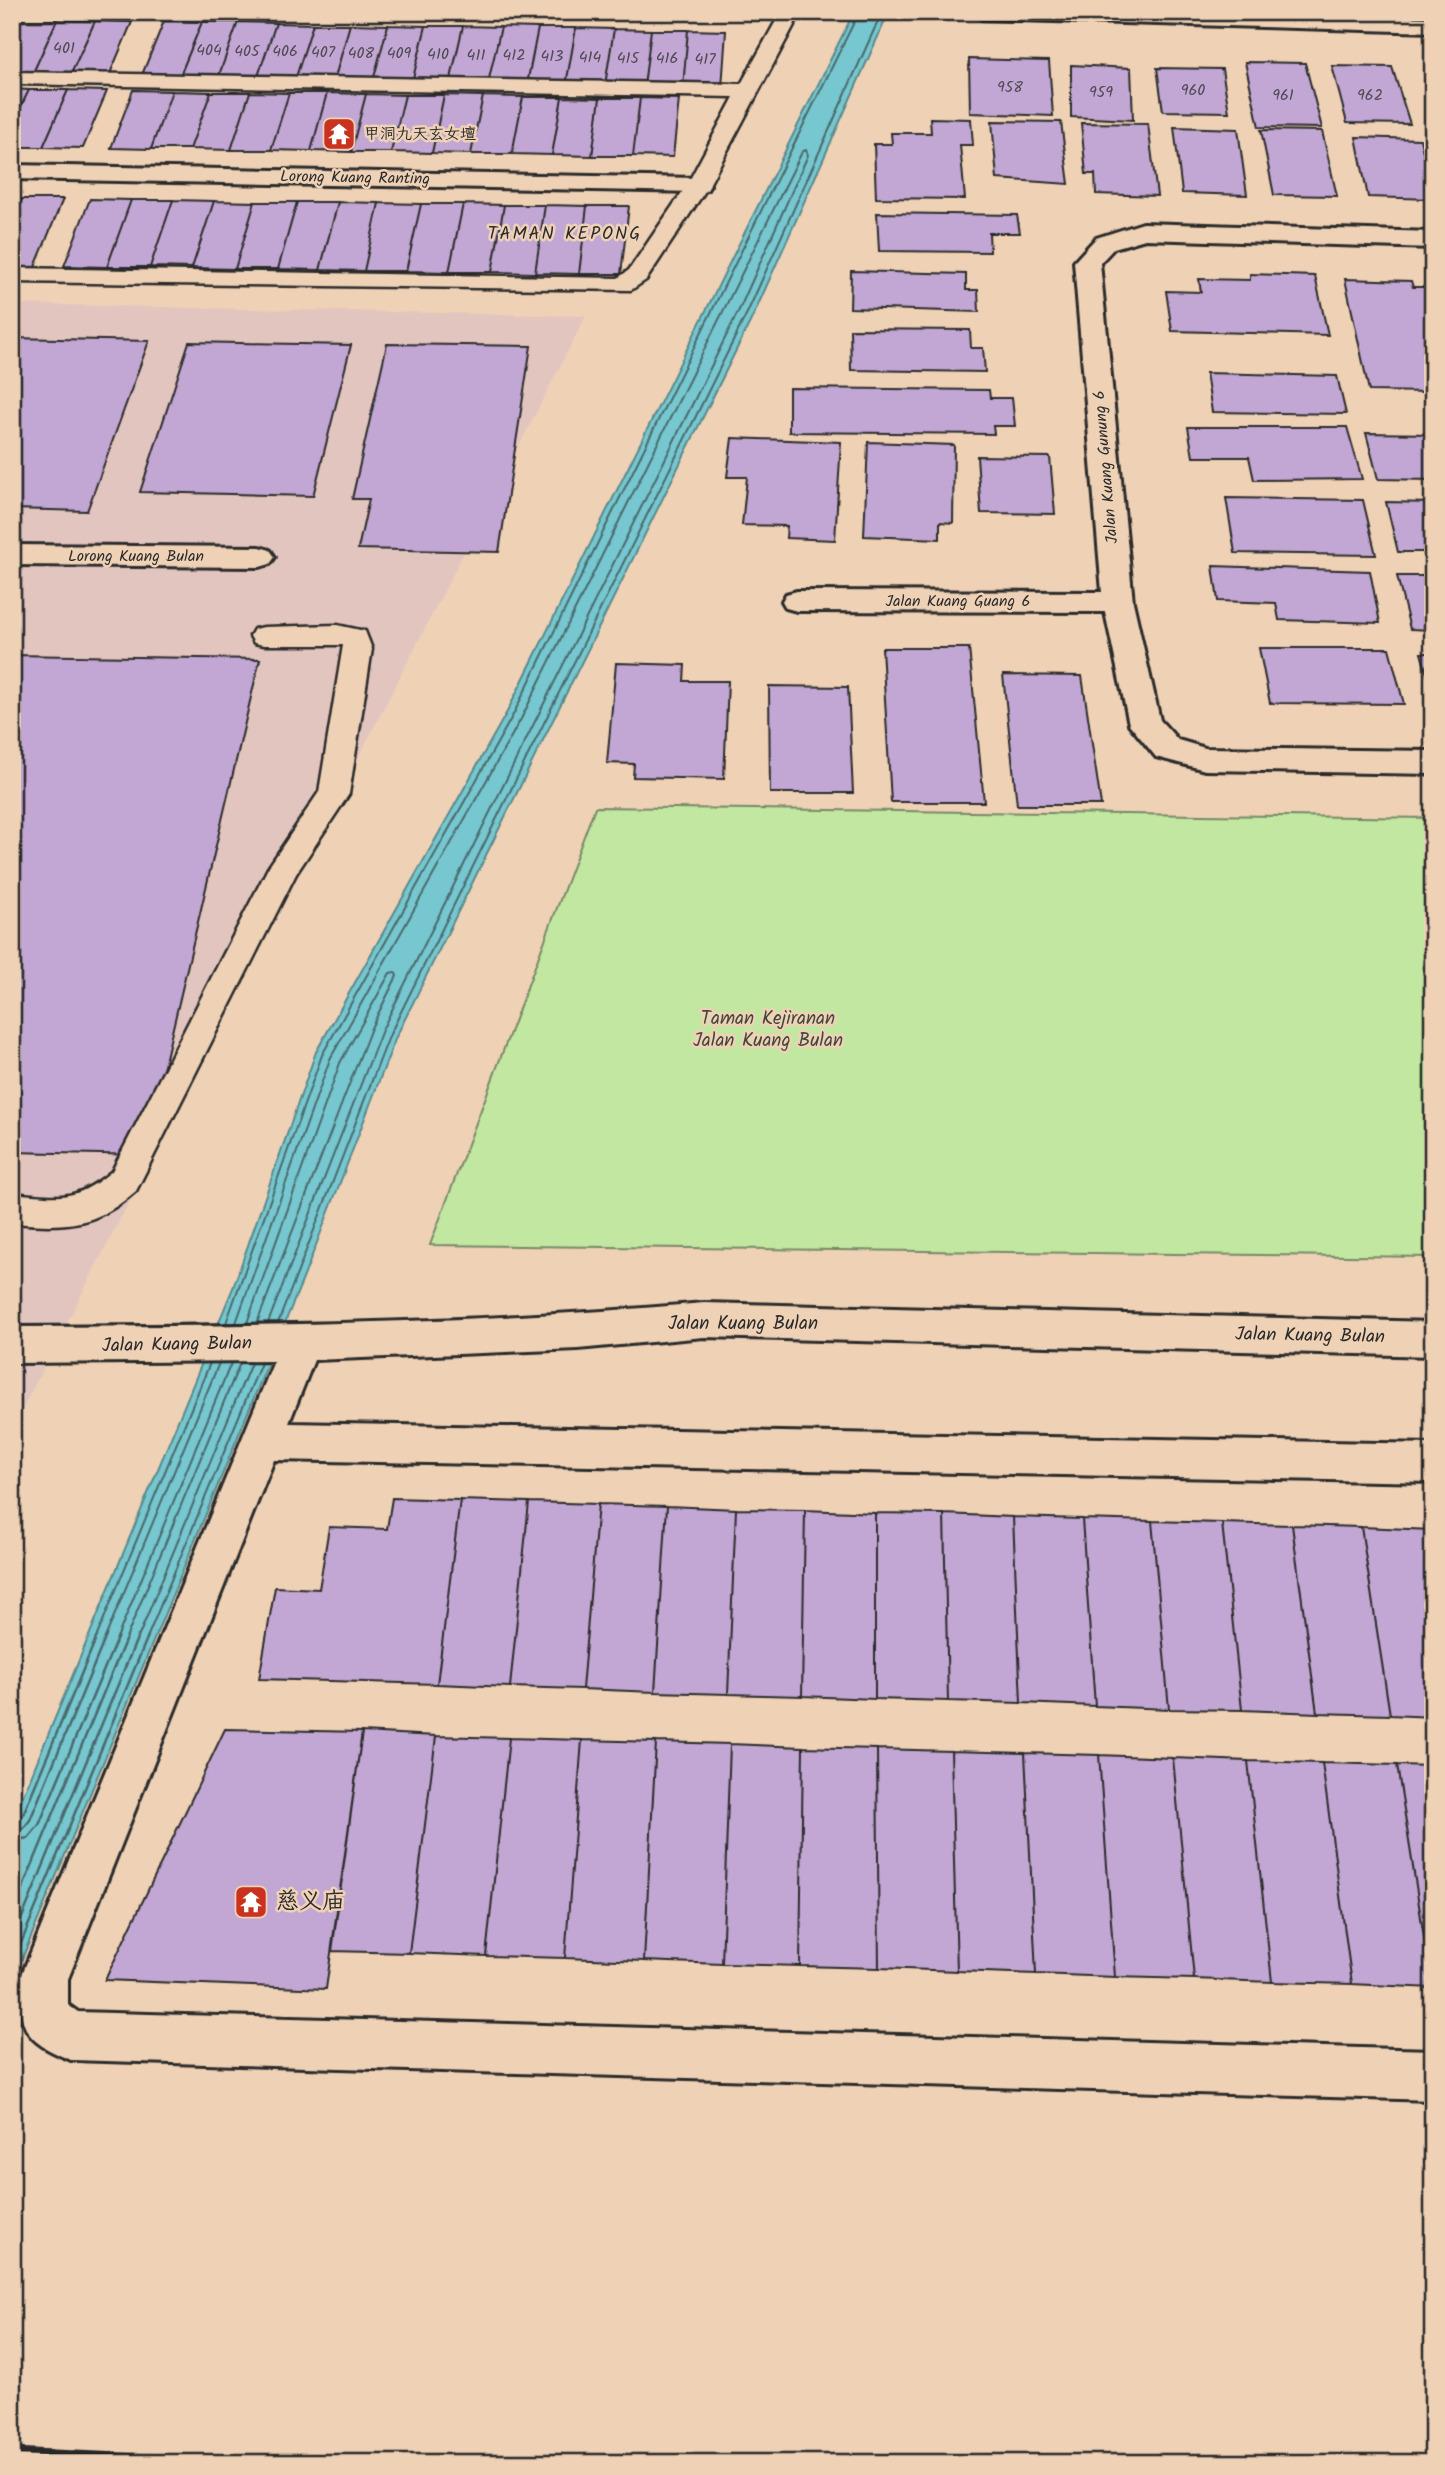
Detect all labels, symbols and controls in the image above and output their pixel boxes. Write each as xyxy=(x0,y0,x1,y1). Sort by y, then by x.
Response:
house number: 401 xyxy=(53,36,75,61)
house number: 404 xyxy=(196,38,222,63)
house number: 405 xyxy=(234,39,261,64)
house number: 406 xyxy=(272,39,298,64)
house number: 407 xyxy=(311,40,336,65)
house number: 408 xyxy=(348,41,375,66)
house number: 409 xyxy=(387,41,412,66)
house number: 410 xyxy=(427,42,449,67)
house number: 411 xyxy=(467,43,485,68)
house number: 412 xyxy=(502,43,526,68)
house number: 413 xyxy=(541,44,563,69)
house number: 414 xyxy=(579,45,602,70)
house number: 415 xyxy=(617,46,641,71)
house number: 416 xyxy=(656,46,678,71)
house number: 417 xyxy=(694,47,716,72)
house number: 958 xyxy=(997,75,1023,100)
house number: 960 xyxy=(1181,78,1205,103)
house number: 959 xyxy=(1089,80,1113,105)
house number: 961 xyxy=(1272,83,1294,108)
house number: 962 xyxy=(1357,83,1383,108)
temple icon: 甲洞九天玄女壇 xyxy=(320,115,358,153)
place label: 甲洞九天玄女壇 xyxy=(364,122,476,147)
street label: Lorong Kuang Ranting xyxy=(280,164,430,192)
district label: TAMAN KEPONG xyxy=(488,220,642,249)
street label: Jalan Kuang Gunung 6 xyxy=(1087,389,1125,545)
street label: Lorong Kuang Bulan xyxy=(68,544,204,569)
street label: Jalan Kuang Guang 6 xyxy=(886,589,1030,614)
park label: Taman Kejiranan Jalan Kuang Bulan xyxy=(693,1004,843,1056)
street label: Jalan Kuang Bulan xyxy=(668,1309,818,1339)
street label: Jalan Kuang Bulan xyxy=(1235,1320,1385,1352)
street label: Jalan Kuang Bulan xyxy=(102,1329,252,1361)
temple icon: 慈义庙 xyxy=(232,1883,270,1921)
place label: 慈义庙 xyxy=(276,1884,345,1920)

